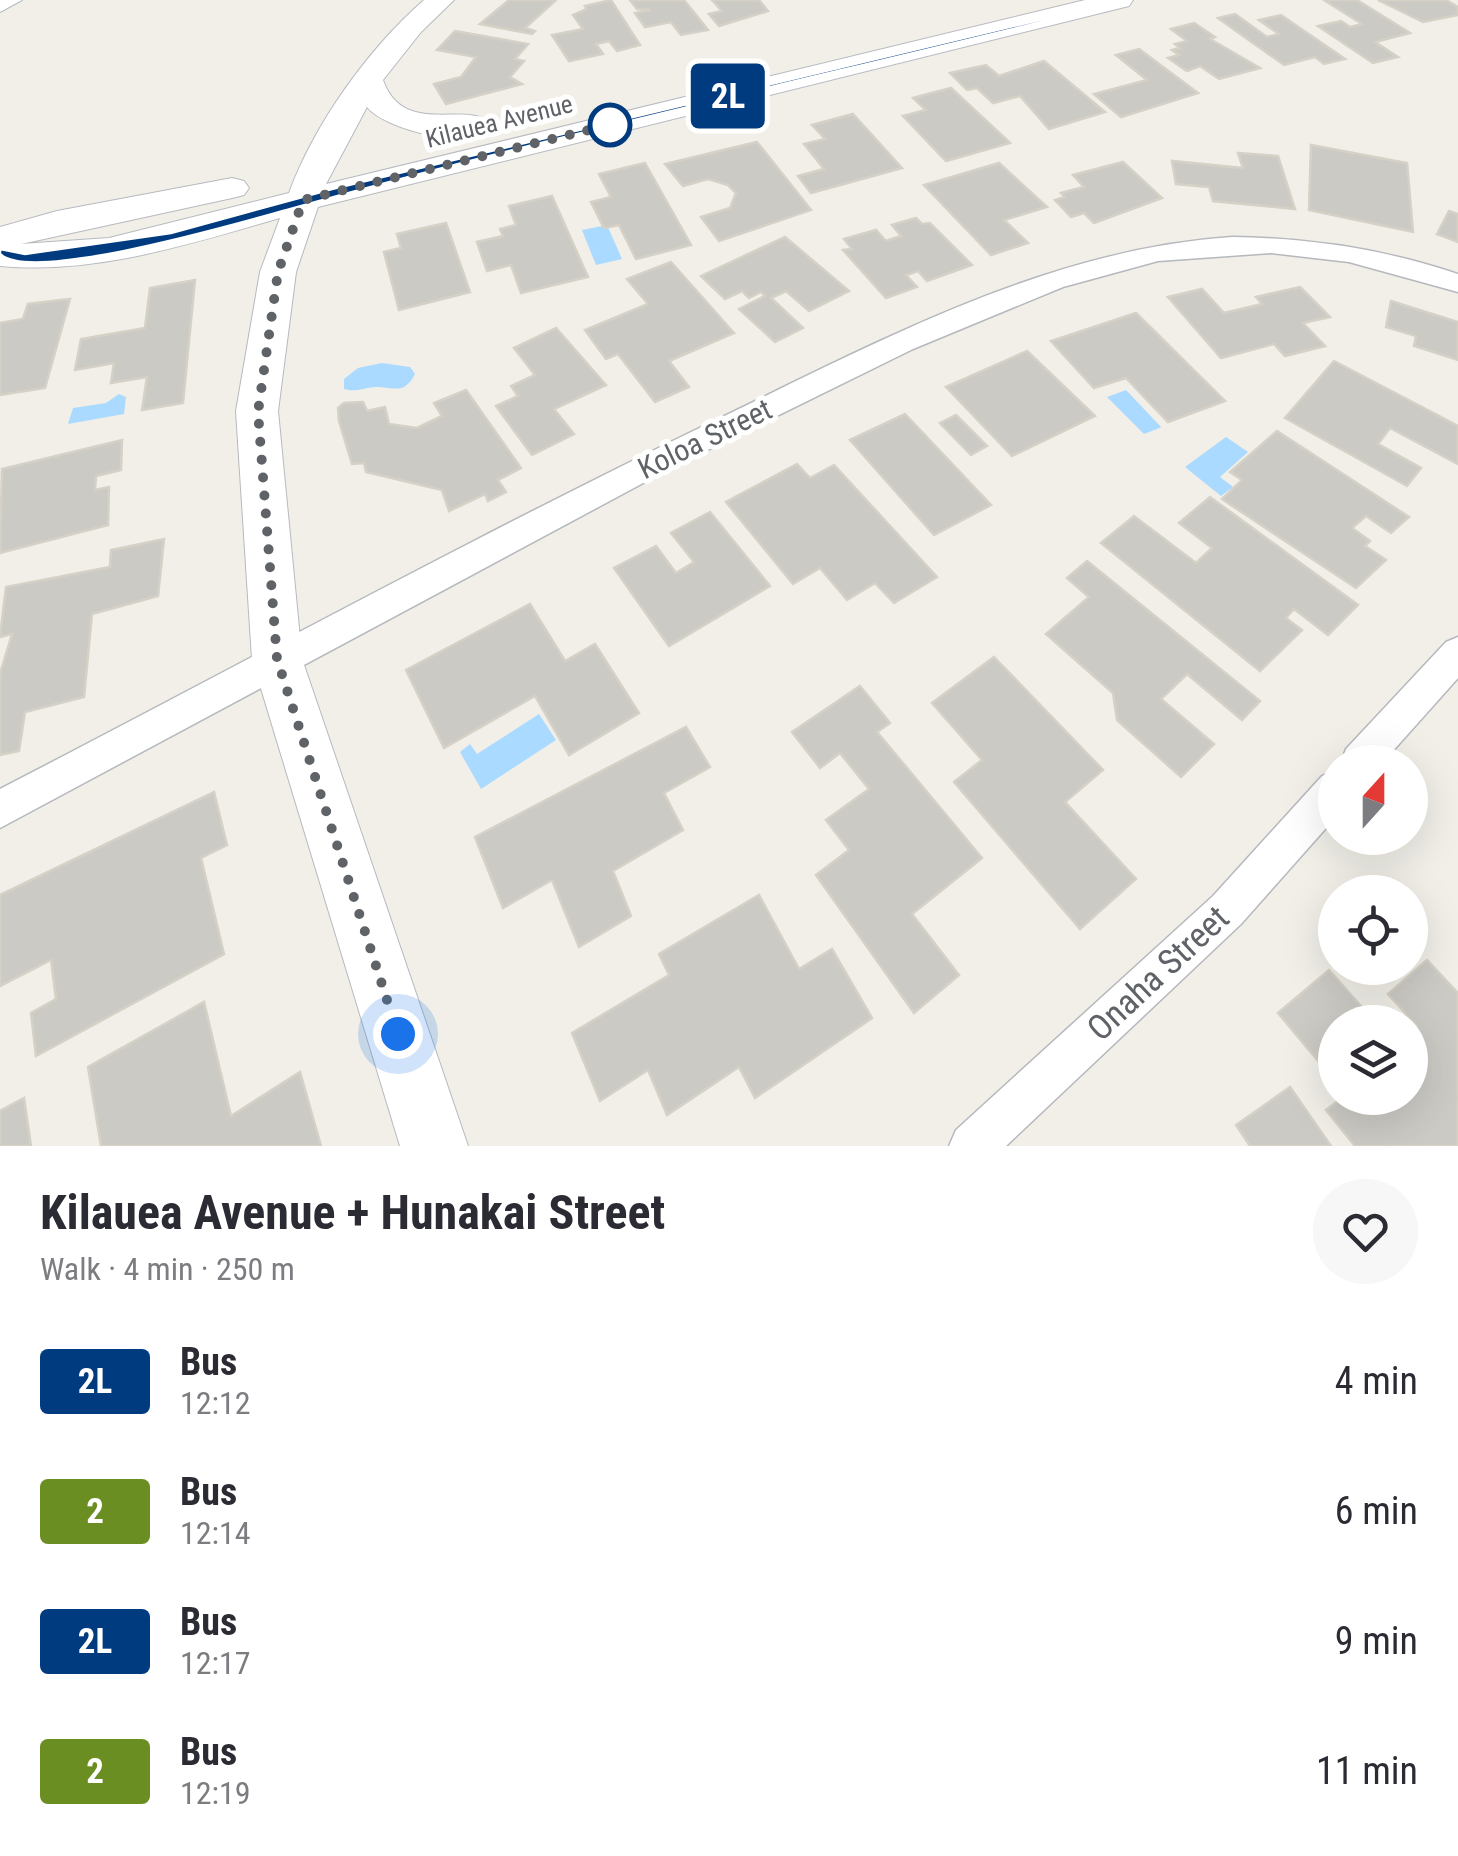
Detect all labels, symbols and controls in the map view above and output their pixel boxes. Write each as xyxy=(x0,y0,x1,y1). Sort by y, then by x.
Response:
line badge: 2L xyxy=(683,64,773,128)
text: 2L xyxy=(711,76,745,117)
street label: Kilauea Avenue xyxy=(423,89,576,154)
unlabelled marker xyxy=(589,104,631,146)
street label: Koloa Street xyxy=(632,391,777,486)
north arrow xyxy=(1318,745,1428,855)
map controls xyxy=(1318,745,1428,1115)
button: locate xyxy=(1318,875,1428,985)
street label: Onaha Street xyxy=(1079,898,1238,1049)
button: layers xyxy=(1318,1005,1428,1115)
your location xyxy=(373,1009,423,1059)
button: heart xyxy=(1313,1179,1418,1284)
text: Kilauea Avenue + Hunakai Street xyxy=(40,1184,665,1241)
text: Walk · 4 min · 250 m xyxy=(40,1250,295,1288)
text: Bus xyxy=(180,1340,237,1384)
text: 4 min xyxy=(1335,1359,1418,1403)
text: 2L xyxy=(78,1361,112,1402)
text: 12:12 xyxy=(180,1384,251,1422)
text: Bus xyxy=(180,1470,237,1514)
text: 6 min xyxy=(1335,1489,1418,1533)
text: 2 xyxy=(86,1491,104,1532)
text: 12:14 xyxy=(180,1514,251,1552)
text: Bus xyxy=(180,1600,237,1644)
text: 9 min xyxy=(1335,1619,1418,1663)
text: 2L xyxy=(78,1621,112,1662)
text: 12:17 xyxy=(180,1644,251,1682)
text: Bus xyxy=(180,1730,237,1774)
text: 11 min xyxy=(1316,1749,1418,1793)
text: 2 xyxy=(86,1751,104,1792)
text: 12:19 xyxy=(180,1774,251,1812)

